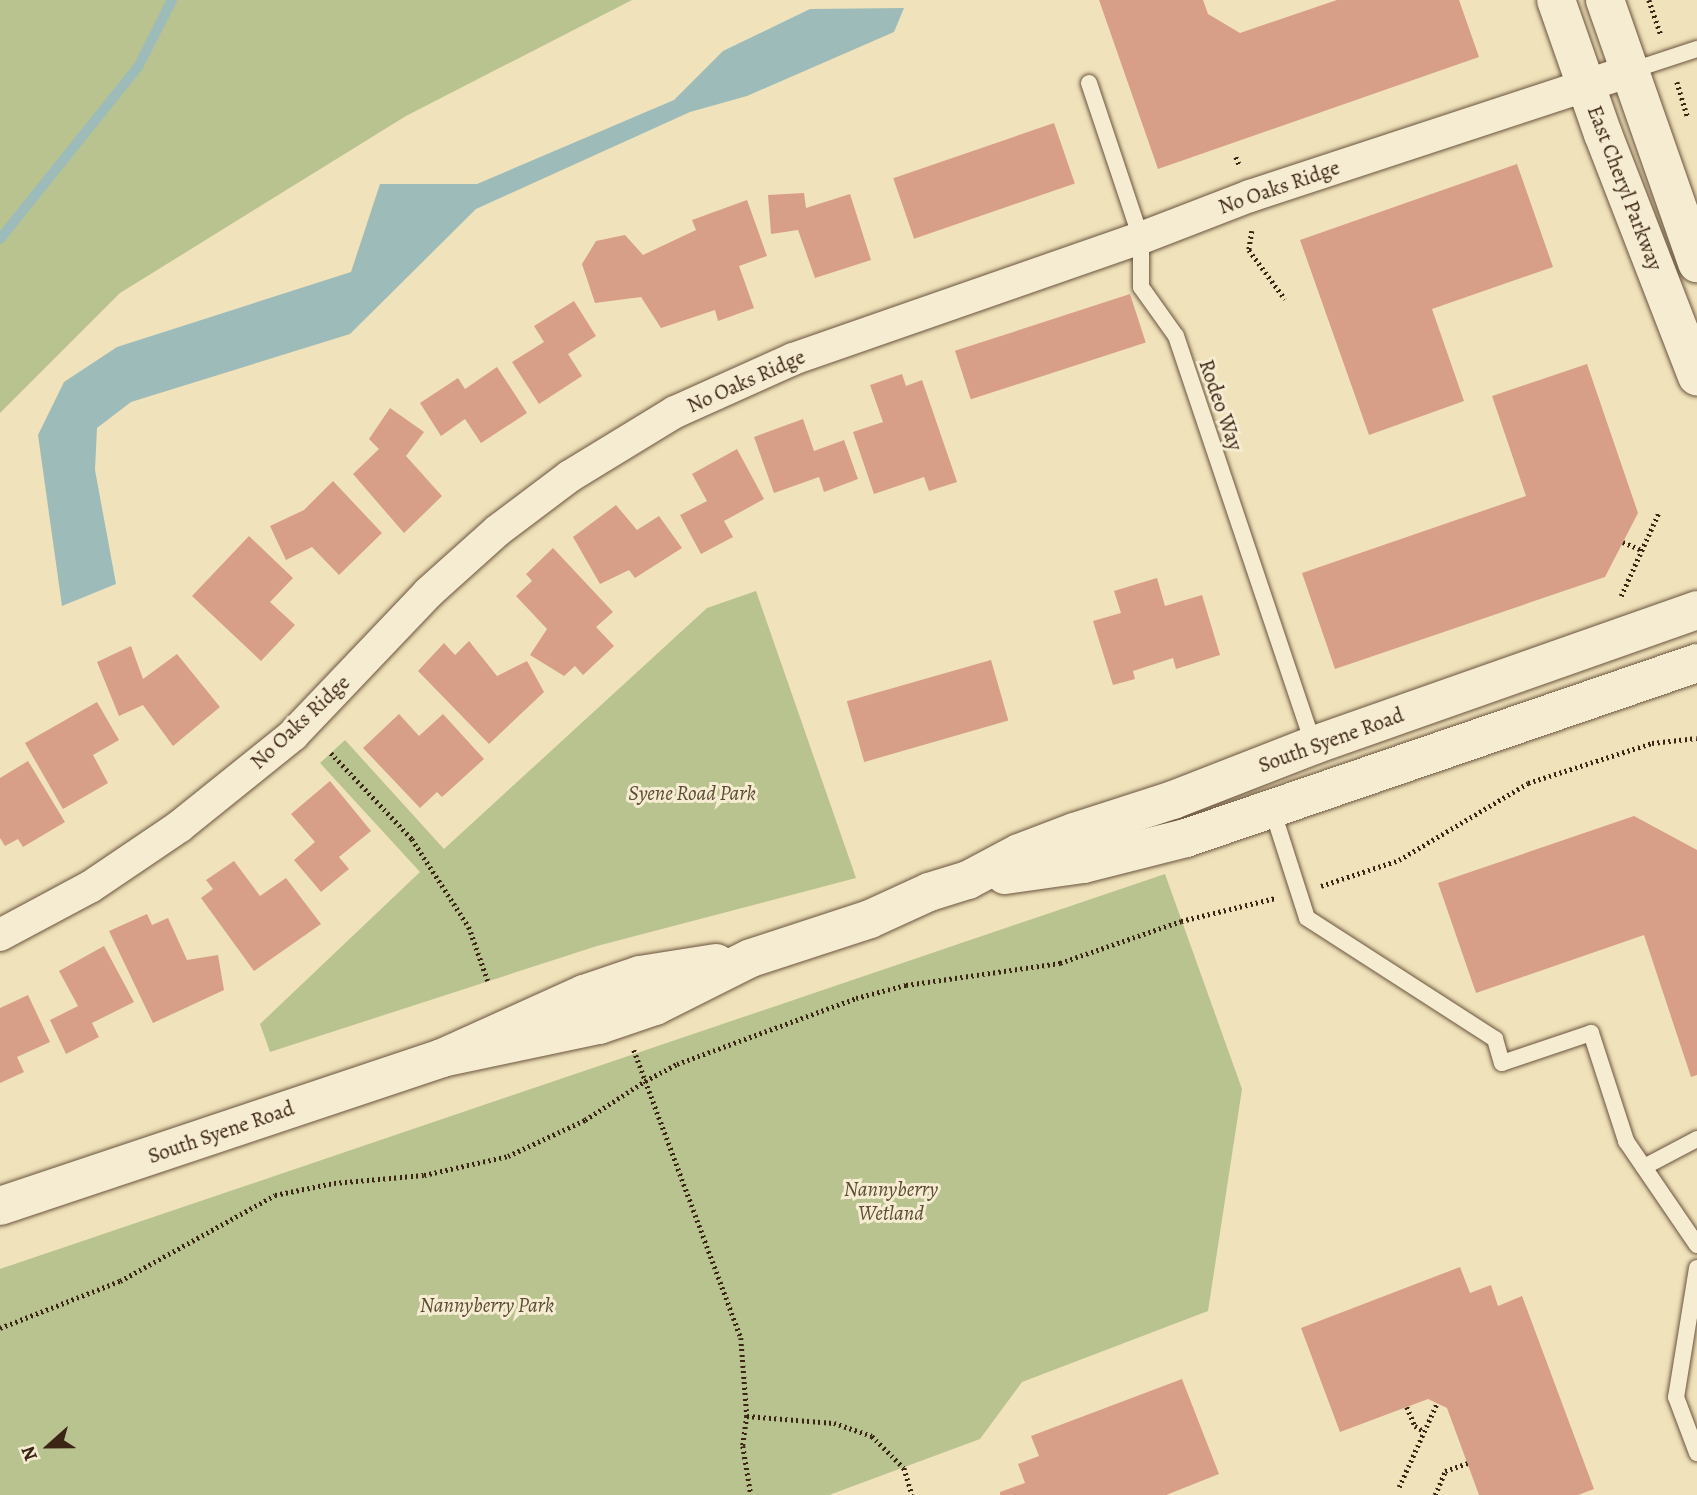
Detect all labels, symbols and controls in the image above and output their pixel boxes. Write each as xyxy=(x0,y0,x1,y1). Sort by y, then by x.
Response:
street label: East Cheryl Parkway xyxy=(1582,102,1668,274)
street label: No Oaks Ridge xyxy=(1215,155,1343,219)
street label: No Oaks Ridge xyxy=(683,344,809,418)
street label: Rodeo Way xyxy=(1194,356,1248,454)
street label: No Oaks Ridge xyxy=(245,670,355,774)
street label: South Syene Road xyxy=(1255,702,1407,778)
park label: Syene Road Park xyxy=(628,780,756,806)
street label: South Syene Road xyxy=(145,1095,297,1169)
park label: Nannyberry Wetland xyxy=(844,1176,938,1226)
park label: Nannyberry Park xyxy=(420,1292,554,1318)
north arrow xyxy=(14,1411,84,1481)
text: N xyxy=(15,1442,44,1465)

